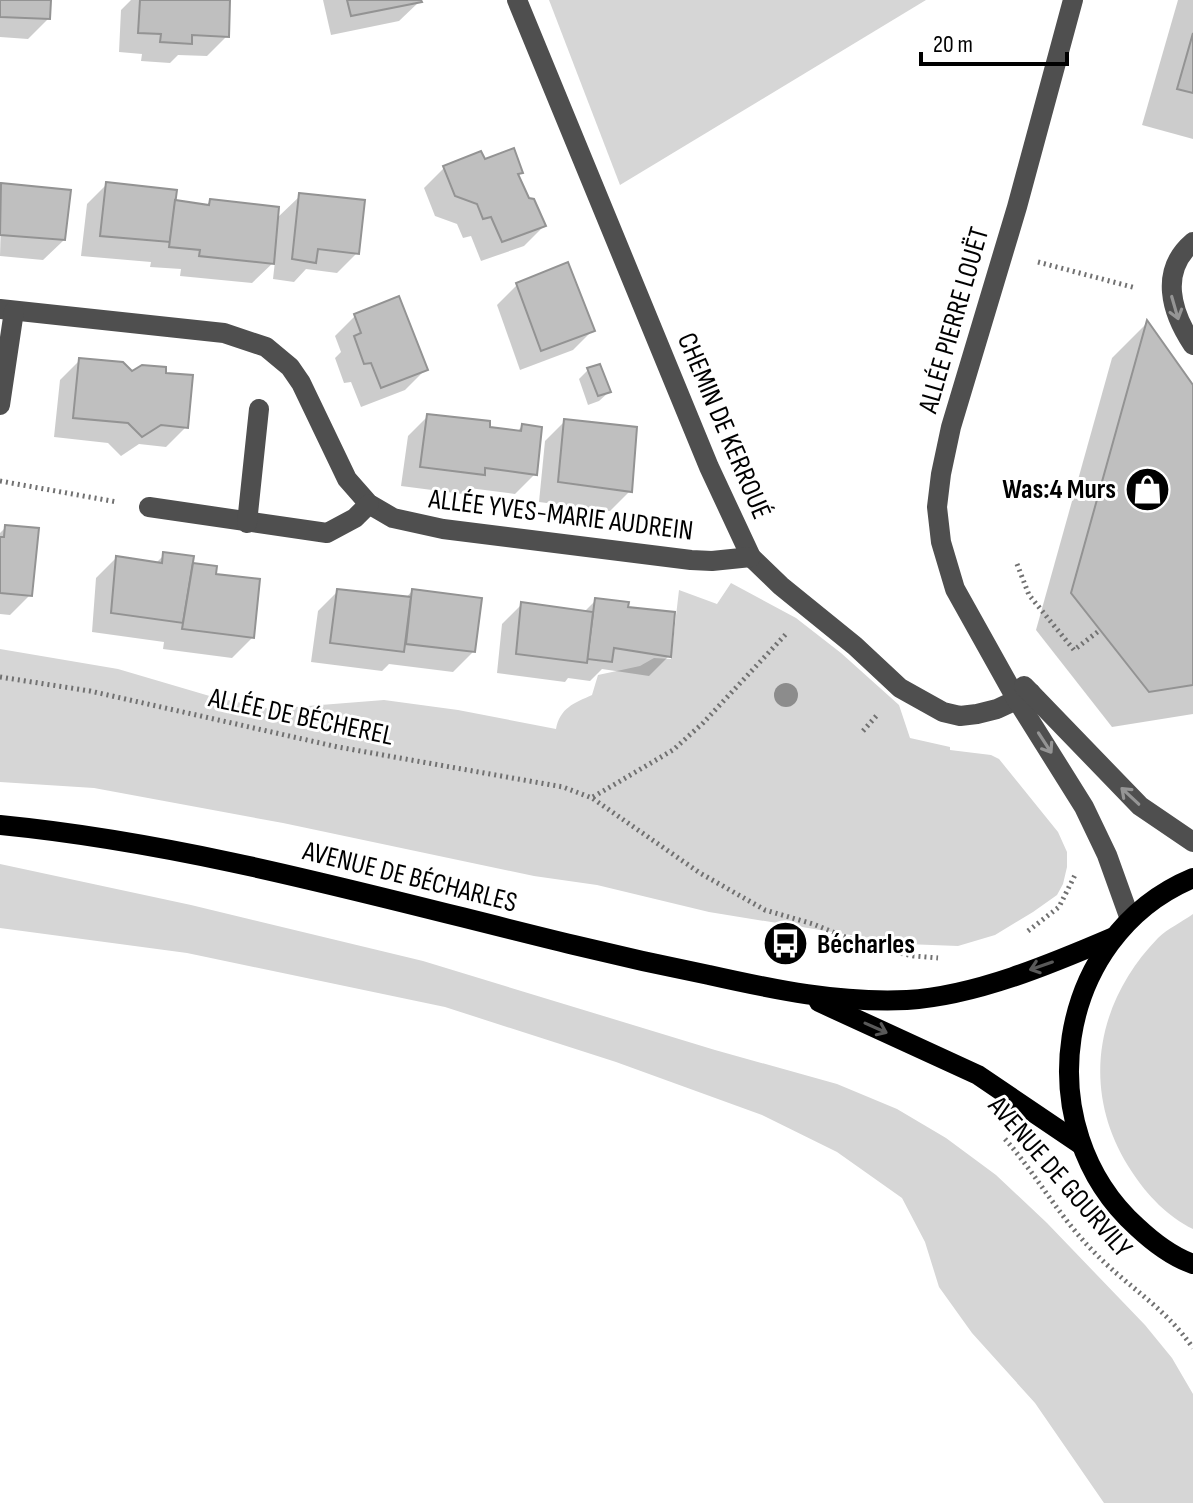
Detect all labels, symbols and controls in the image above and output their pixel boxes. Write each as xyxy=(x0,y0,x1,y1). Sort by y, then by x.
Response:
scale bar xyxy=(921,16,1067,66)
text: 20 m xyxy=(933,30,973,59)
street label: ALLÉE PIERRE LOUËT xyxy=(911,223,996,418)
one-way arrow xyxy=(1169,295,1184,321)
street label: CHEMIN DE KERROUÉ xyxy=(670,328,778,524)
shop icon: Was:4 Murs xyxy=(1123,465,1171,513)
place label: Was:4 Murs xyxy=(1002,473,1116,506)
street label: ALLÉE YVES-MARIE AUDREIN xyxy=(426,482,695,548)
street label: ALLÉE DE BÉCHEREL xyxy=(205,681,396,753)
one-way arrow xyxy=(1037,731,1053,754)
one-way arrow xyxy=(1120,787,1140,806)
street label: AVENUE DE BÉCHARLES xyxy=(299,834,520,920)
bus stop icon: Bécharles xyxy=(762,920,810,968)
place label: Bécharles xyxy=(817,928,915,961)
one-way arrow xyxy=(1029,959,1054,974)
one-way arrow xyxy=(863,1021,888,1036)
street label: AVENUE DE GOURVILY xyxy=(981,1089,1139,1264)

